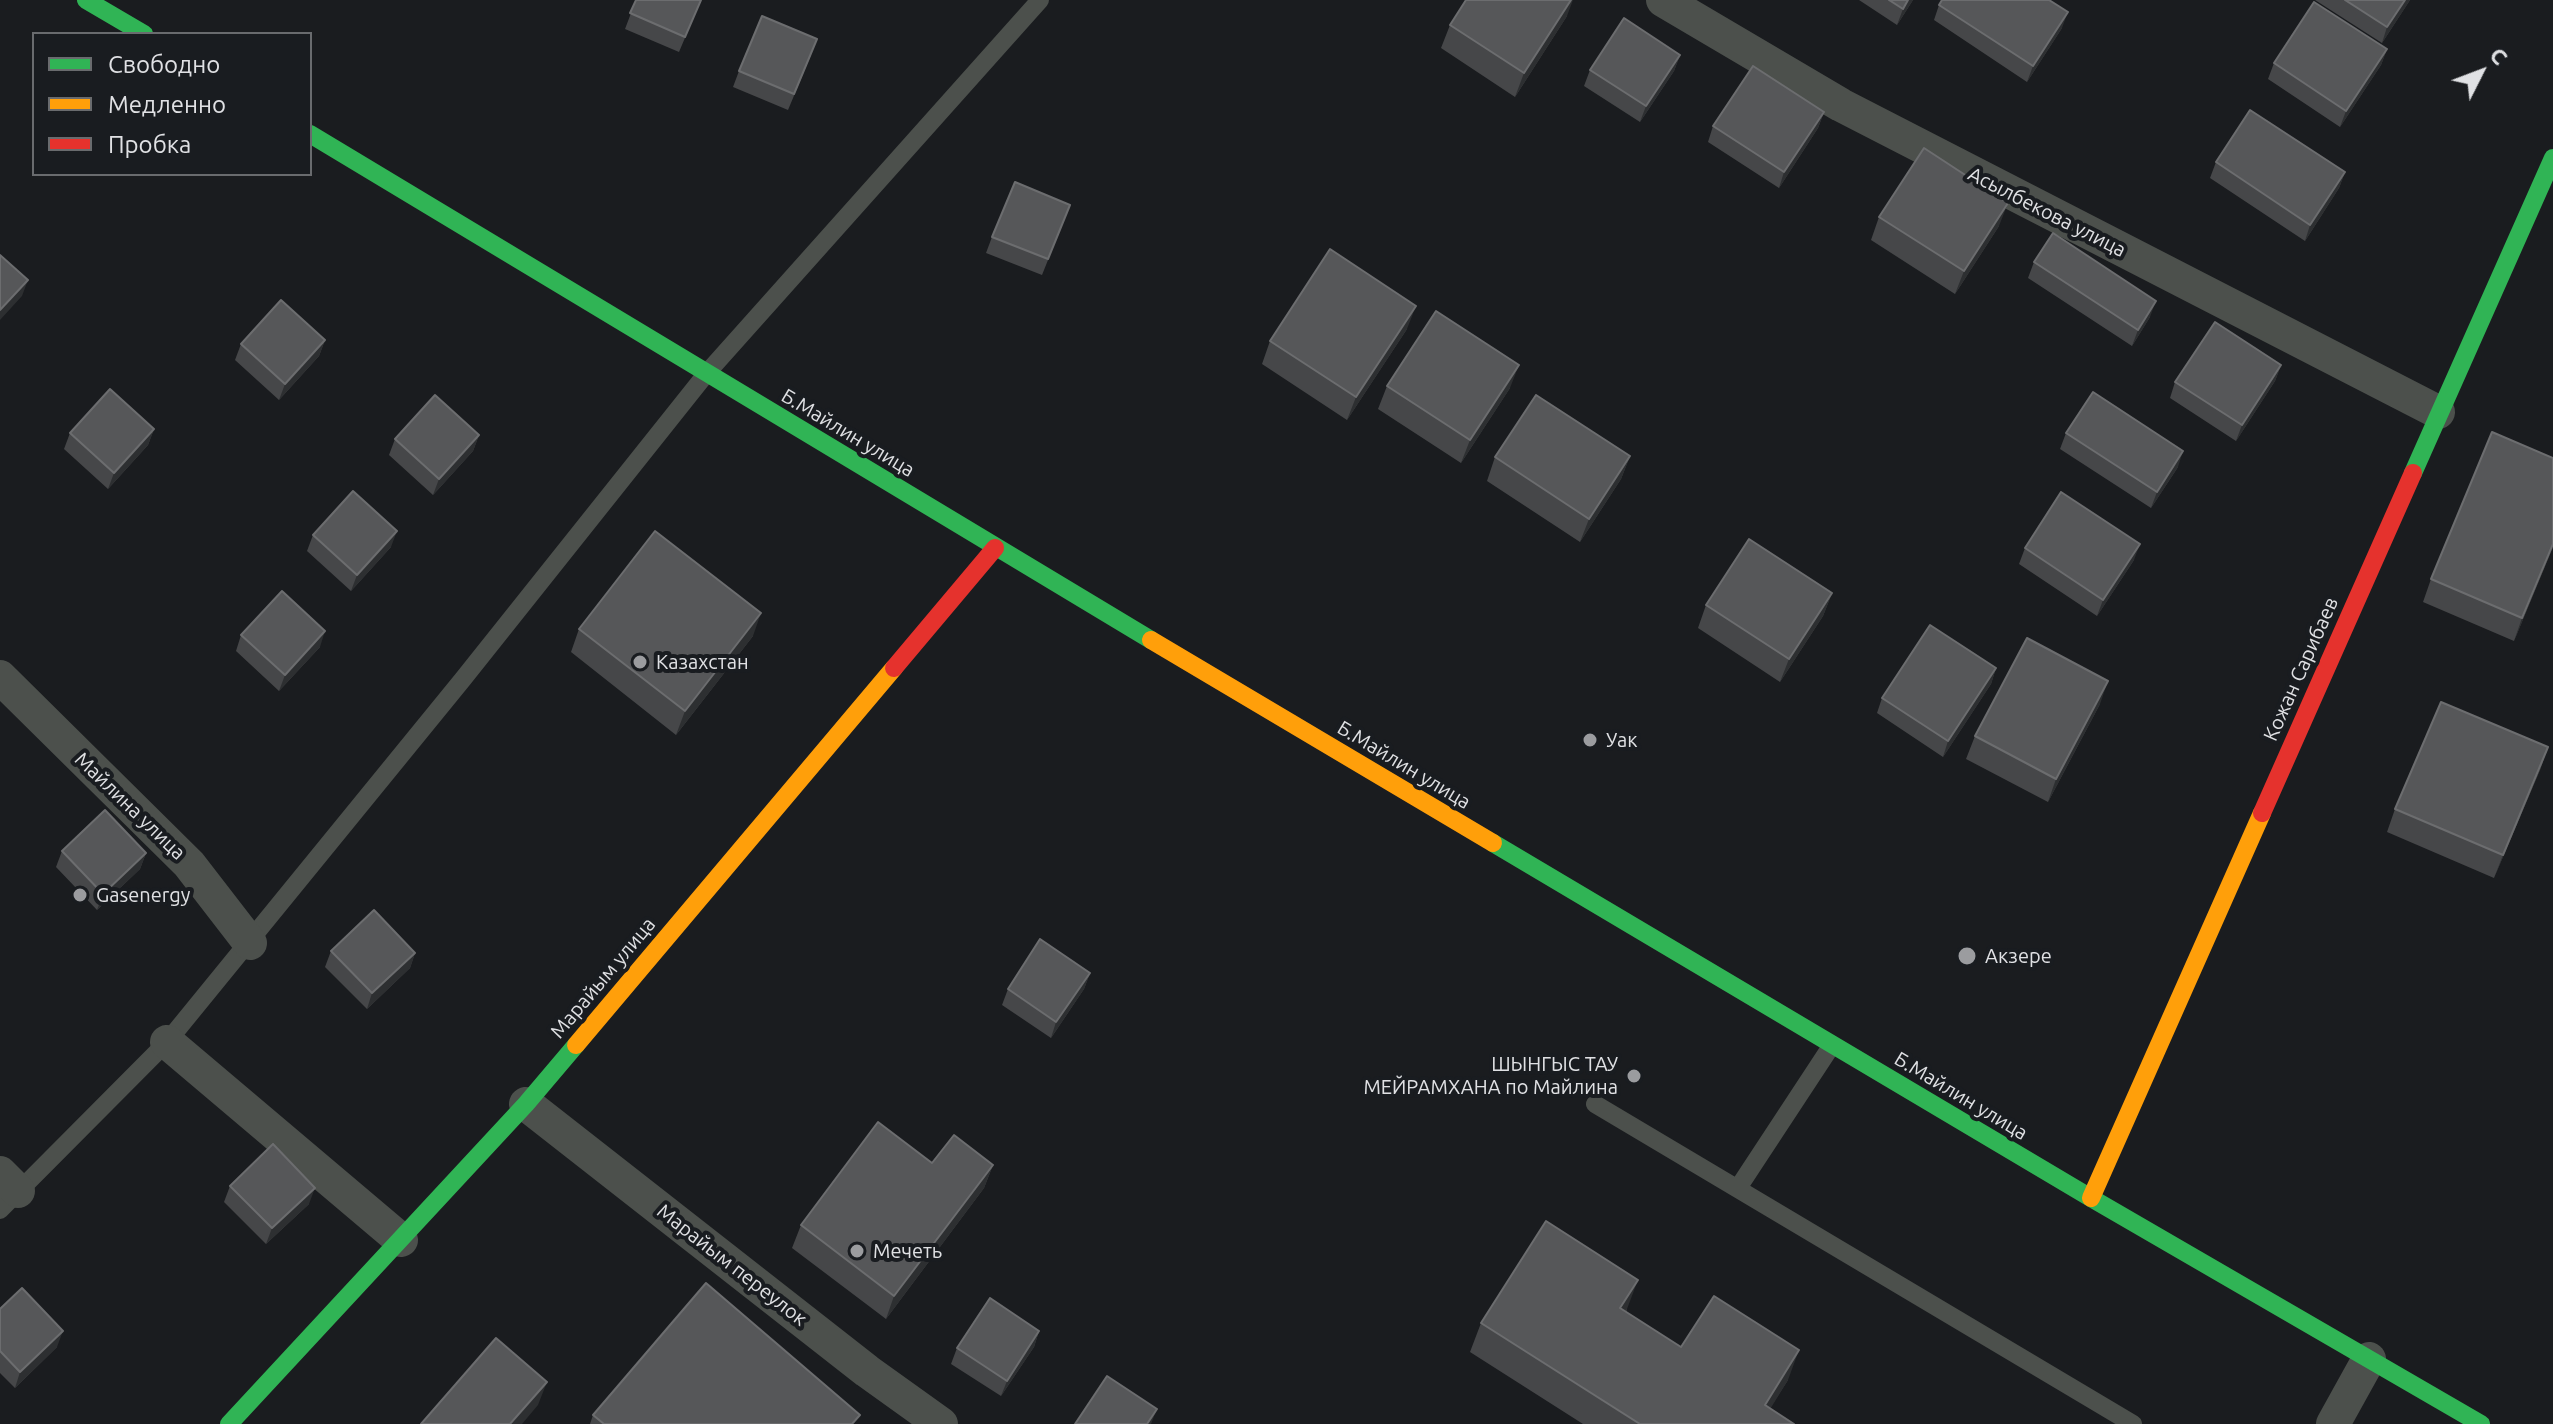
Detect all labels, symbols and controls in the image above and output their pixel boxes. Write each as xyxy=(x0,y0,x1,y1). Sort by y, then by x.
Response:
legend xyxy=(32,32,312,176)
north arrow xyxy=(2441,32,2521,112)
text: С xyxy=(2485,42,2513,69)
text: Свободно xyxy=(108,51,220,78)
text: Медленно xyxy=(108,91,226,118)
text: Пробка xyxy=(108,131,191,158)
street label: Асылбекова улица xyxy=(1964,162,2130,262)
street label: Б.Майлин улица xyxy=(777,384,919,482)
street label: Кожан Сарибаев xyxy=(2259,593,2343,745)
place label: Казахстан xyxy=(656,650,749,674)
marker: Казахстан xyxy=(631,653,649,671)
street label: Б.Майлин улица xyxy=(1333,716,1475,814)
place label: Уак xyxy=(1606,728,1637,752)
marker: Уак xyxy=(1581,731,1599,749)
street label: Майлина улица xyxy=(70,747,190,865)
place label: Gasenergy xyxy=(96,883,190,907)
marker: Gasenergy xyxy=(71,886,89,904)
street label: Марайым улица xyxy=(546,913,660,1043)
place label: Акзере xyxy=(1985,944,2052,968)
marker: Акзере xyxy=(1956,945,1978,967)
street label: Б.Майлин улица xyxy=(1890,1047,2032,1145)
place label: ШЫНГЫС ТАУ МЕЙРАМХАНА по Майлина xyxy=(1363,1052,1618,1099)
marker: ШЫНГЫС ТАУ МЕЙРАМХАНА по Майлина xyxy=(1625,1067,1643,1085)
street label: Марайым переулок xyxy=(652,1199,812,1331)
place label: Мечеть xyxy=(873,1239,942,1263)
marker: Мечеть xyxy=(848,1242,866,1260)

